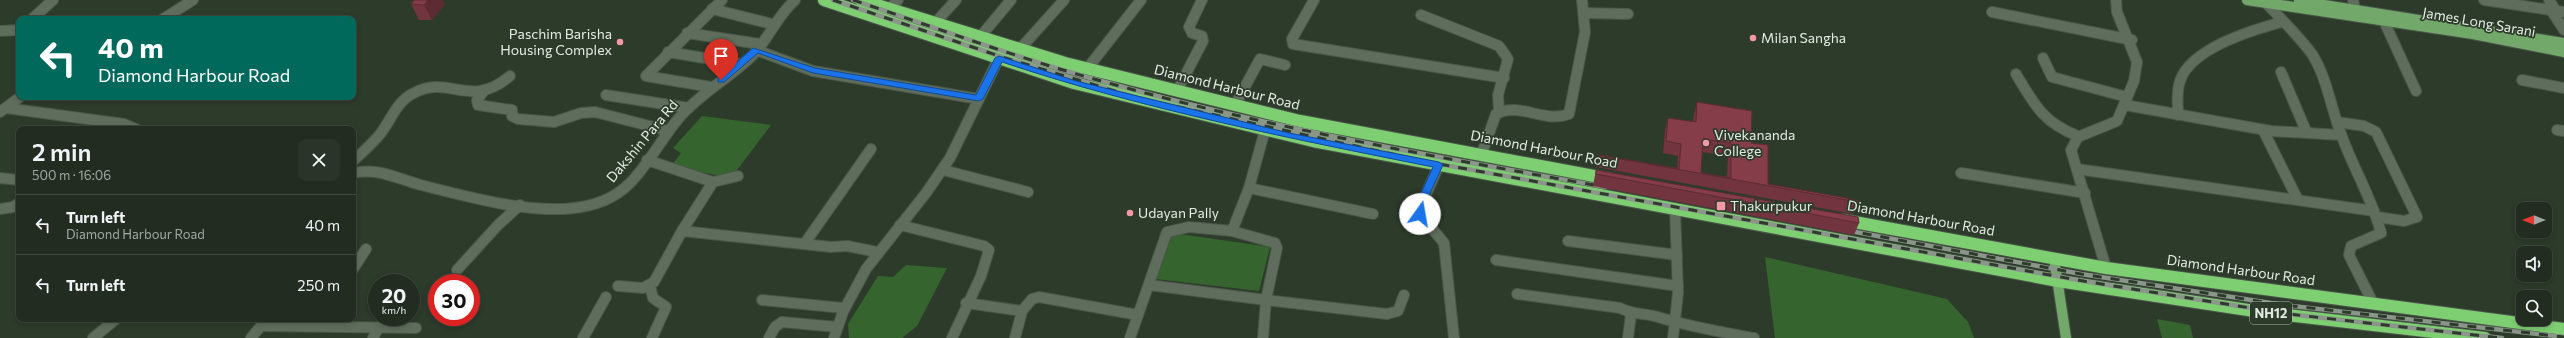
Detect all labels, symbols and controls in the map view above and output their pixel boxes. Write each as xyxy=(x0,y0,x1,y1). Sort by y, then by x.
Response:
street label: James Long Sarani xyxy=(2421,3,2537,40)
place label: Paschim Barisha Housing Complex xyxy=(500,25,613,58)
place label: Milan Sangha xyxy=(1761,29,1846,46)
text: 40 m xyxy=(98,30,164,64)
icon: left xyxy=(32,32,84,84)
marker: Milan Sangha xyxy=(1748,33,1758,43)
marker: Paschim Barisha Housing Complex xyxy=(615,37,625,47)
pin xyxy=(704,39,738,80)
icon: arrive xyxy=(710,45,732,67)
street label: Diamond Harbour Road xyxy=(1153,60,1302,113)
text: Diamond Harbour Road xyxy=(98,64,290,86)
street label: Dakshin Para Rd xyxy=(602,96,681,185)
street label: Diamond Harbour Road xyxy=(1469,126,1619,171)
place label: Vivekananda College xyxy=(1714,126,1795,159)
text: 2 min xyxy=(32,137,91,166)
marker: Vivekananda College xyxy=(1701,138,1711,148)
button: close xyxy=(298,139,340,181)
text: 500 m · 16:06 xyxy=(32,167,111,183)
position arrow xyxy=(1399,193,1441,235)
street label: Diamond Harbour Road xyxy=(1846,196,1996,239)
place label: Thakurpukur xyxy=(1730,197,1813,214)
marker: Thakurpukur xyxy=(1715,200,1727,212)
north arrow xyxy=(2516,202,2552,238)
map controls xyxy=(2516,202,2552,326)
place label: Udayan Pally xyxy=(1138,204,1219,221)
text: Turn left xyxy=(66,208,125,226)
marker: Udayan Pally xyxy=(1125,208,1135,218)
icon: left xyxy=(32,214,54,236)
text: 40 m xyxy=(305,216,340,234)
text: Diamond Harbour Road xyxy=(66,226,205,242)
button: sound xyxy=(2516,246,2552,282)
street label: Diamond Harbour Road xyxy=(2166,251,2316,288)
icon: left xyxy=(32,274,54,296)
speed limit sign: 30 xyxy=(428,274,480,326)
text: Turn left xyxy=(66,276,125,294)
text: 250 m xyxy=(297,276,340,294)
text: 20 xyxy=(382,283,406,307)
button: search xyxy=(2516,290,2552,326)
road number: NH12 xyxy=(2250,302,2292,324)
text: km/h xyxy=(382,304,406,316)

